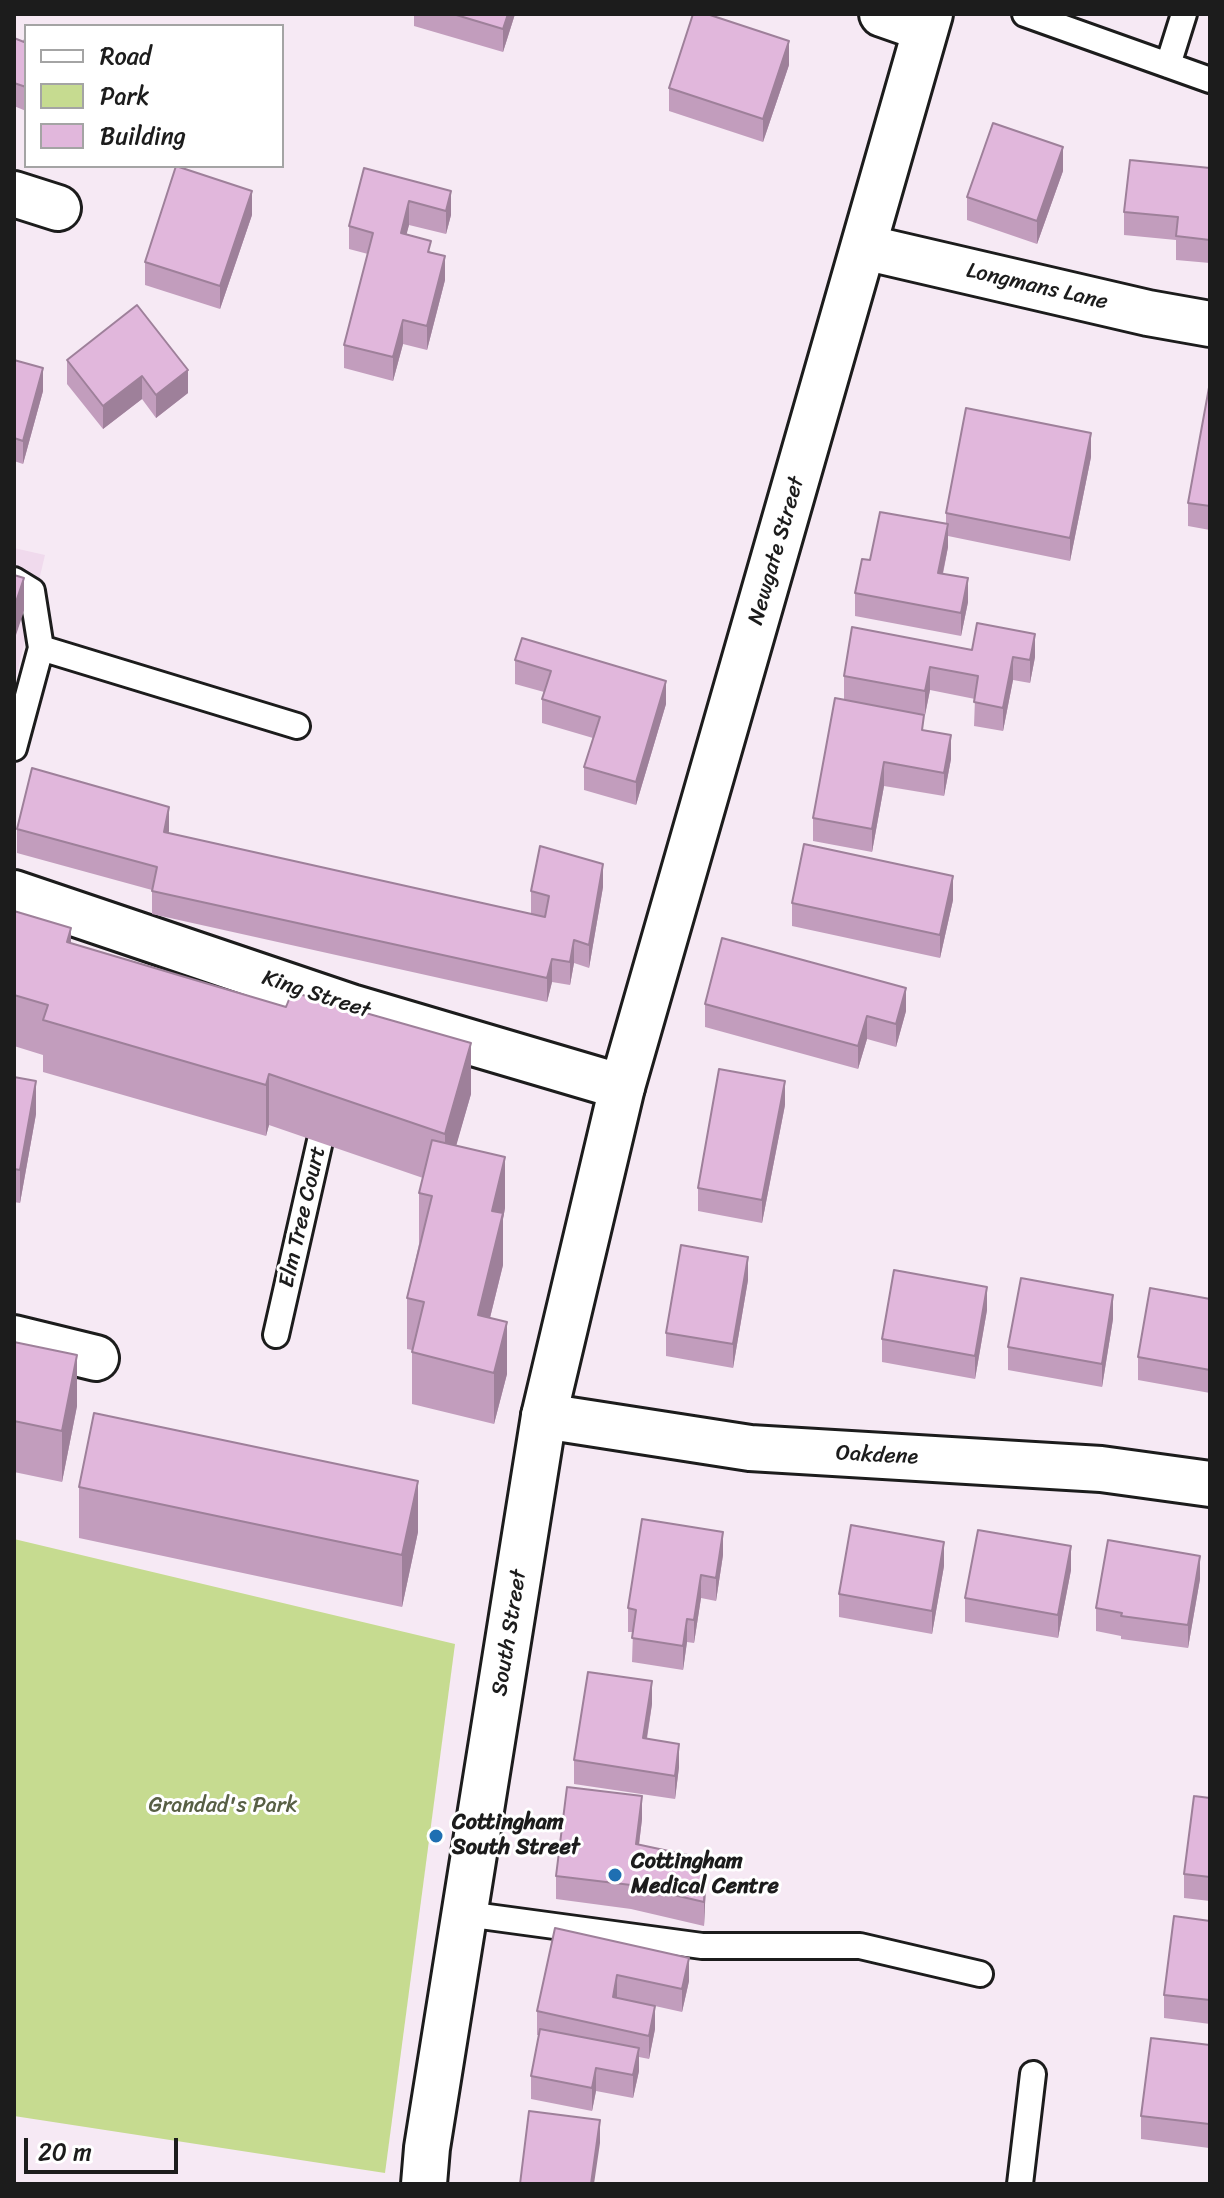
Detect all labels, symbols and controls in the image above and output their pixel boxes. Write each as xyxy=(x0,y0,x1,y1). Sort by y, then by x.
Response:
legend xyxy=(24,24,284,168)
text: Road xyxy=(100,35,151,77)
text: Park xyxy=(100,75,149,117)
text: Building xyxy=(100,115,186,157)
street label: Longmans Lane xyxy=(964,258,1110,316)
street label: Newgate Street xyxy=(743,474,811,628)
street label: King Street xyxy=(259,965,373,1025)
street label: Elm Tree Court xyxy=(274,1144,332,1290)
street label: Oakdene xyxy=(835,1441,919,1471)
street label: South Street xyxy=(487,1568,533,1698)
park label: Grandad's Park xyxy=(148,1793,298,1819)
place label: Cottingham South Street xyxy=(452,1810,580,1862)
marker: Cottingham South Street xyxy=(427,1827,445,1845)
place label: Cottingham Medical Centre xyxy=(631,1849,779,1900)
marker: Cottingham Medical Centre xyxy=(606,1866,624,1884)
scale bar xyxy=(28,2122,182,2172)
text: 20 m xyxy=(38,2131,92,2173)

